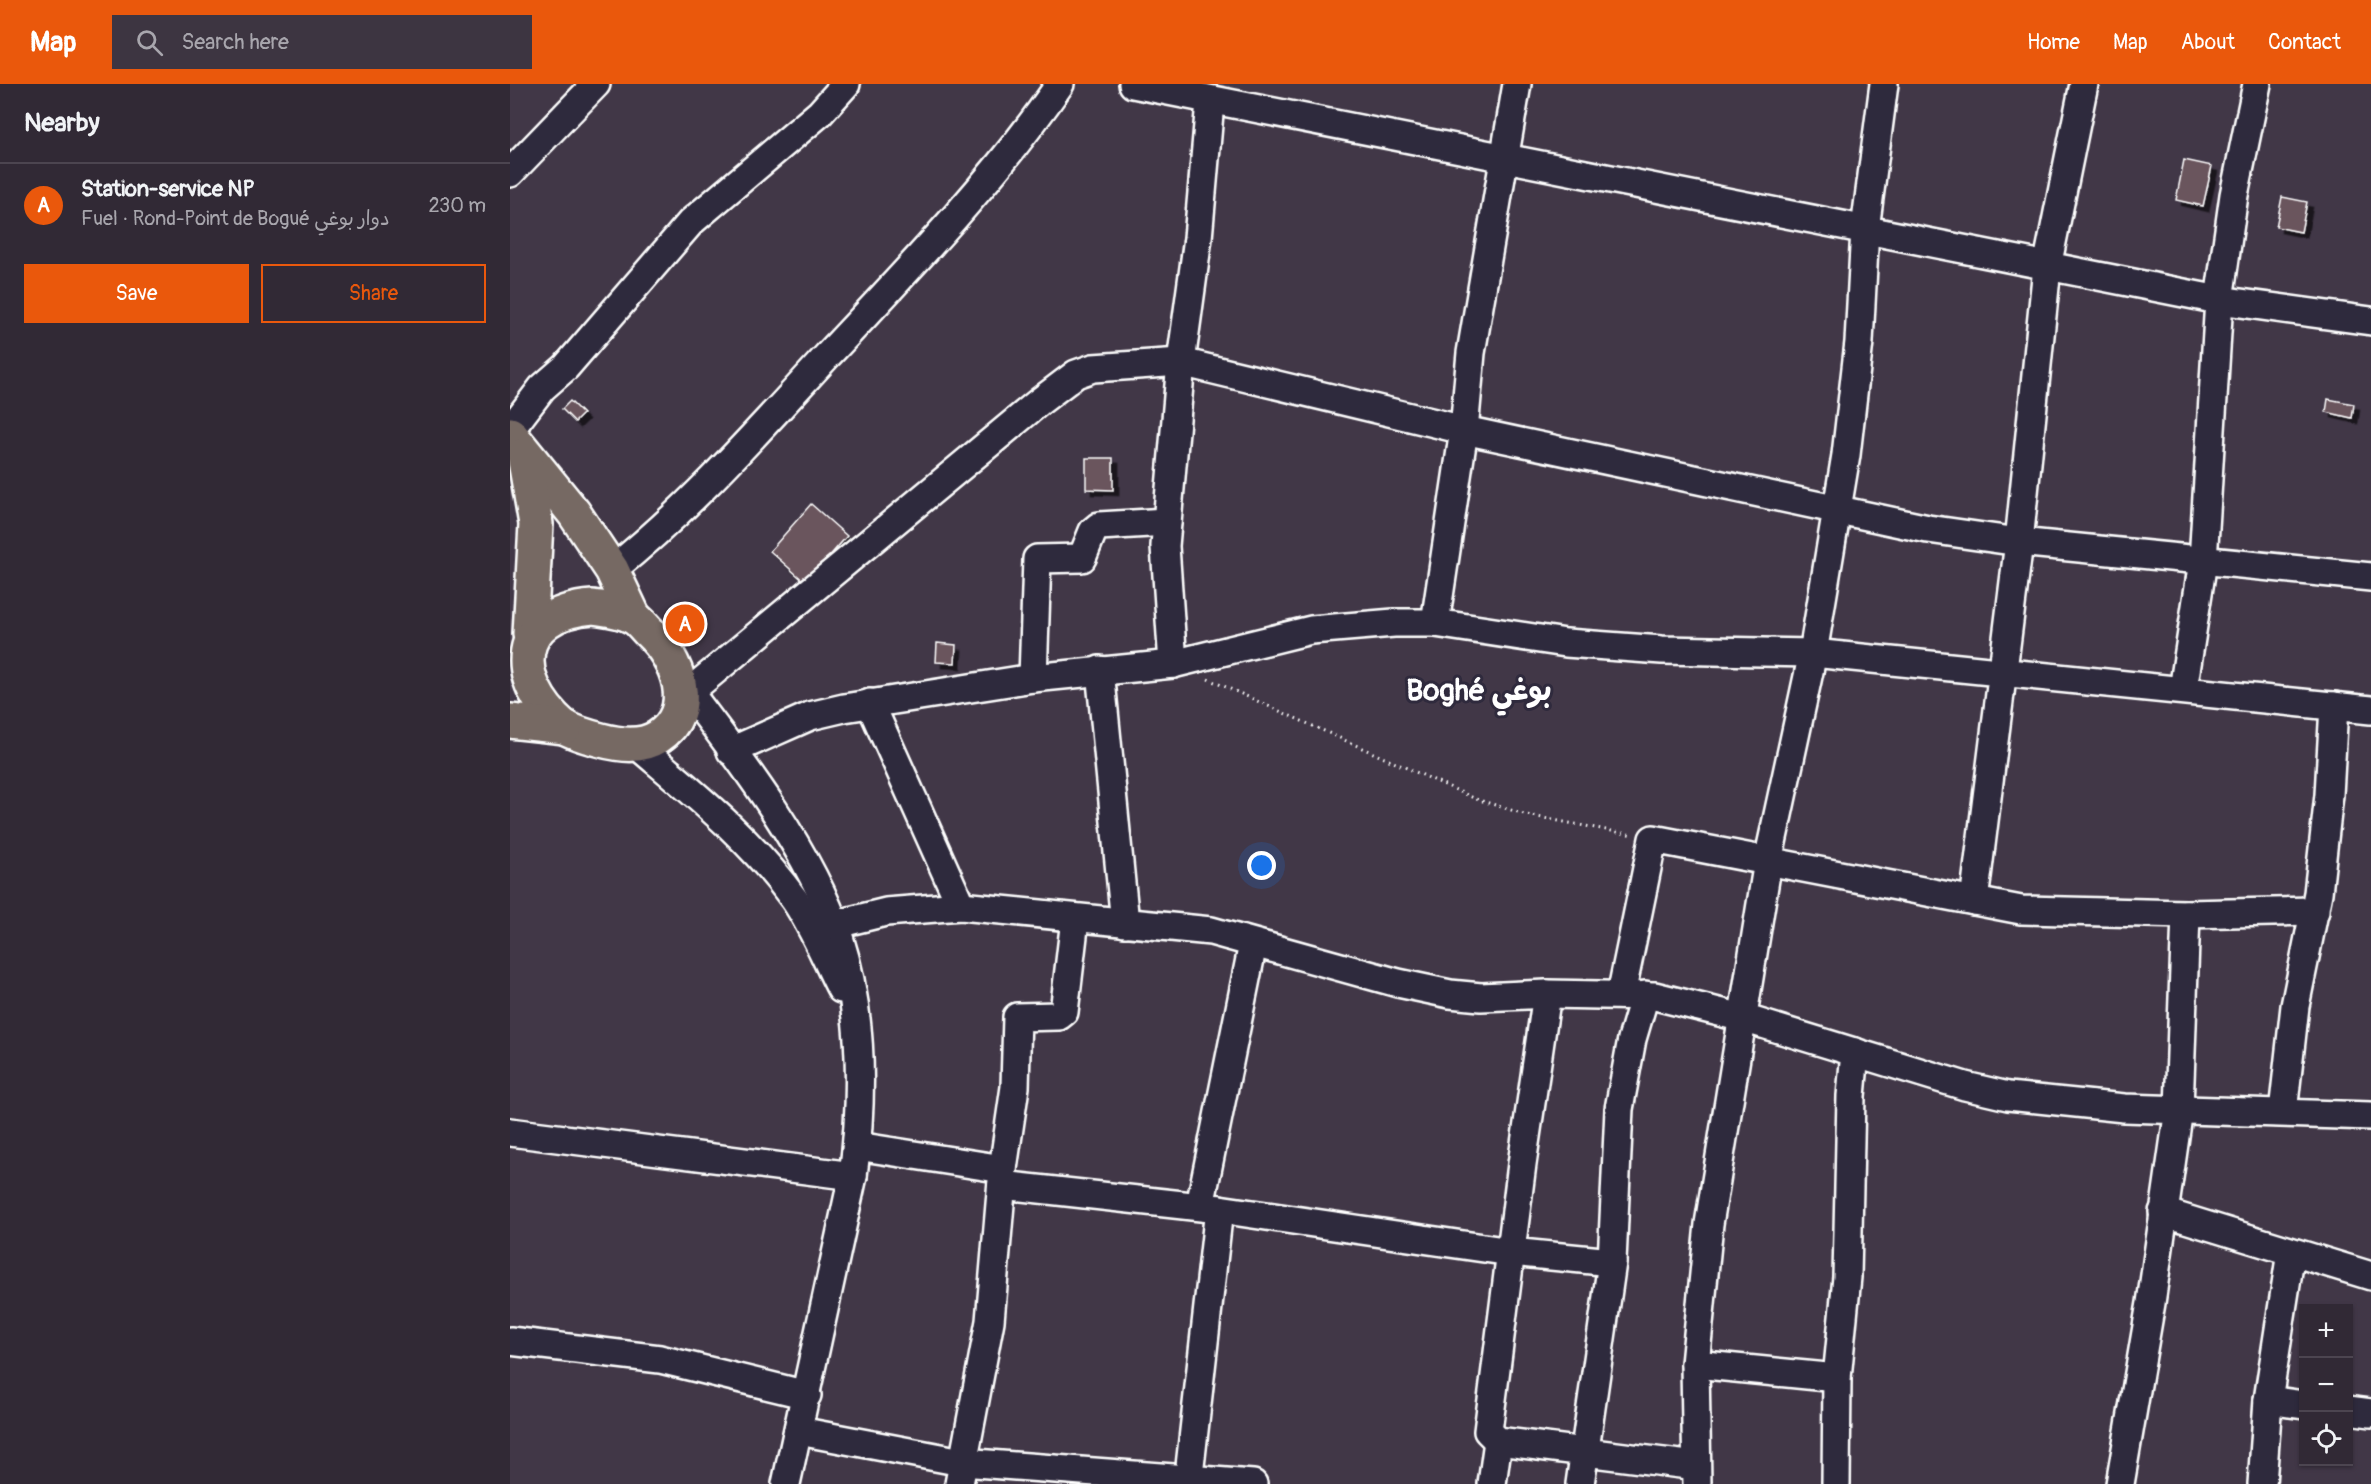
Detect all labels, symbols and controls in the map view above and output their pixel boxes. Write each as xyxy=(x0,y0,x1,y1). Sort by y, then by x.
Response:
search box xyxy=(112,15,532,69)
text: Map xyxy=(30,25,76,60)
icon: search xyxy=(133,26,166,59)
text: Search here xyxy=(181,28,289,56)
text: Home xyxy=(2027,29,2080,56)
text: Map xyxy=(2113,29,2148,56)
text: About xyxy=(2181,29,2235,56)
text: Contact xyxy=(2268,29,2341,56)
text: Nearby xyxy=(24,107,100,139)
text: Station-service NP xyxy=(81,175,255,203)
text: A xyxy=(37,193,50,218)
text: 230 m xyxy=(429,193,486,218)
text: Fuel · Rond-Point de Bogué دوار بوغي xyxy=(81,206,390,231)
button: Save xyxy=(24,264,249,323)
button: Share xyxy=(261,264,486,323)
pin: A xyxy=(666,602,705,646)
district label: Boghé بوغي xyxy=(1406,672,1552,716)
your location xyxy=(1247,851,1276,880)
map controls xyxy=(2299,1304,2353,1466)
button: + xyxy=(2299,1304,2353,1358)
button: − xyxy=(2299,1358,2353,1412)
button: locate xyxy=(2299,1412,2353,1466)

